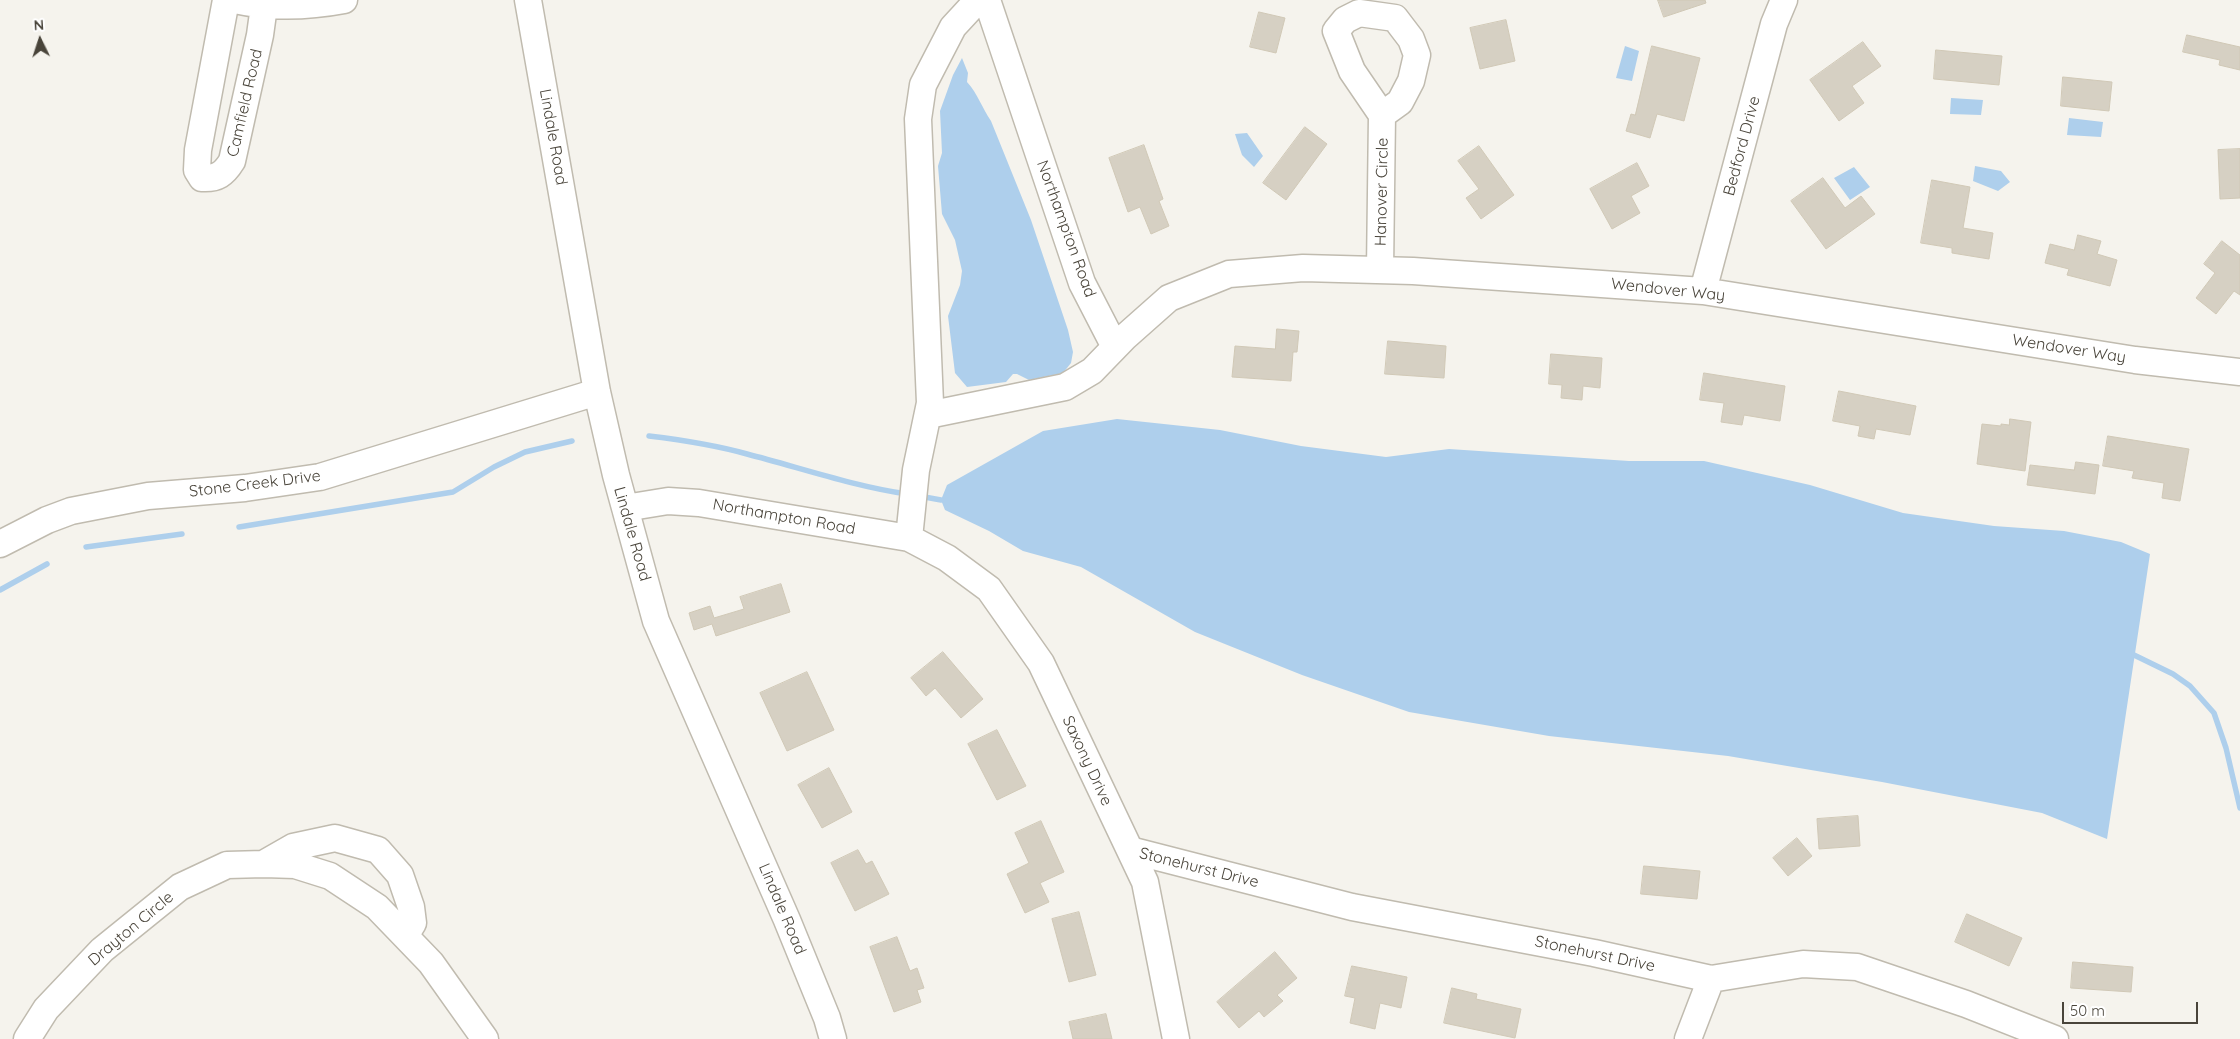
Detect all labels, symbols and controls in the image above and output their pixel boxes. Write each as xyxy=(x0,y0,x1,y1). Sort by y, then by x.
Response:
north arrow xyxy=(15,15,65,65)
text: N xyxy=(33,16,45,34)
street label: Camfield Road xyxy=(223,47,267,159)
street label: Lindale Road xyxy=(535,87,571,187)
street label: Bedford Drive xyxy=(1719,94,1765,198)
street label: Hanover Circle xyxy=(1371,138,1393,246)
street label: Northampton Road xyxy=(1032,158,1100,300)
street label: Wendover Way xyxy=(1610,274,1726,306)
street label: Wendover Way xyxy=(2011,331,2127,367)
street label: Stone Creek Drive xyxy=(188,466,322,502)
street label: Lindale Road xyxy=(609,485,655,583)
street label: Northampton Road xyxy=(711,495,857,539)
street label: Saxony Drive xyxy=(1058,713,1116,809)
street label: Stonehurst Drive xyxy=(1137,844,1261,892)
street label: Lindale Road xyxy=(754,861,810,957)
street label: Drayton Circle xyxy=(84,888,178,970)
street label: Stonehurst Drive xyxy=(1533,932,1657,976)
scale bar xyxy=(2065,992,2201,1024)
text: 50 m xyxy=(2070,1001,2105,1020)

